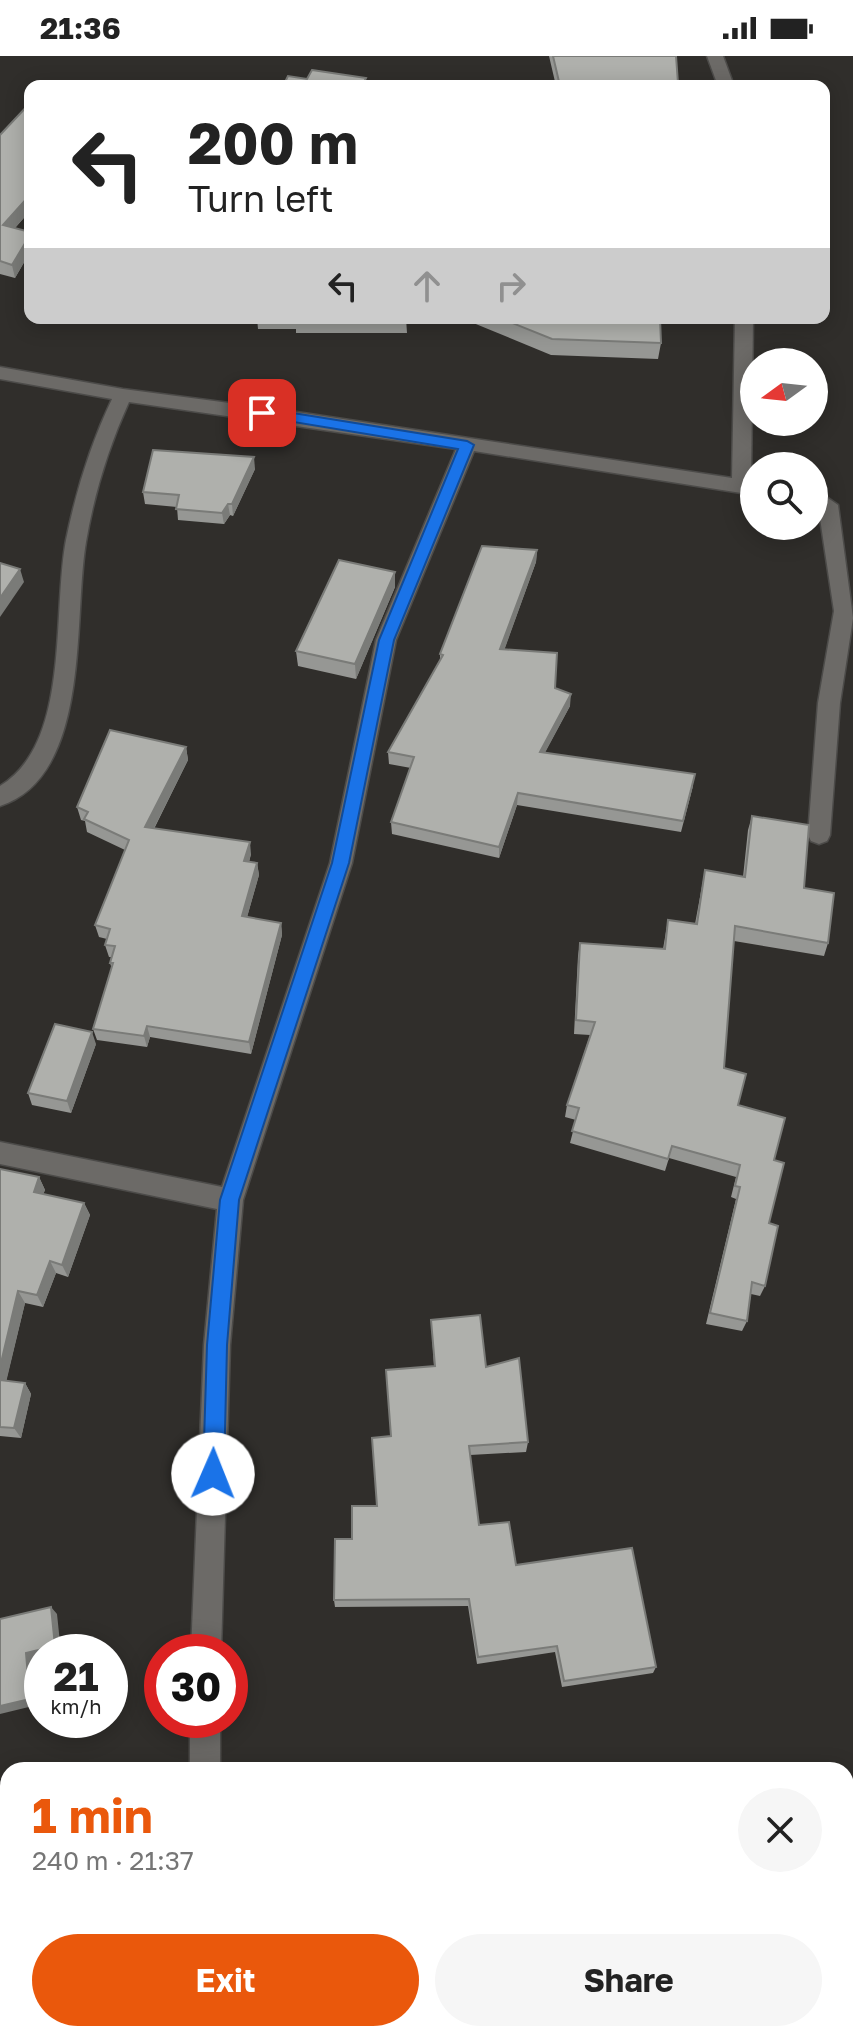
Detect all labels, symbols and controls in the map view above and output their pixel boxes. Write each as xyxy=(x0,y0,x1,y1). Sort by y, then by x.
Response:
text: 21:36 xyxy=(40,10,121,46)
text: 200 m xyxy=(188,109,358,176)
icon: left xyxy=(56,112,160,216)
text: Turn left xyxy=(188,177,334,220)
icon: left xyxy=(321,264,365,308)
icon: ahead xyxy=(405,264,449,308)
icon: right xyxy=(489,264,533,308)
north arrow xyxy=(740,348,828,436)
map controls xyxy=(740,348,828,540)
pin xyxy=(228,379,296,447)
icon: arrive xyxy=(240,391,284,435)
button: search xyxy=(740,452,828,540)
position arrow xyxy=(171,1432,255,1516)
speed limit sign: 30 xyxy=(144,1634,248,1738)
text: 21 xyxy=(54,1652,99,1700)
text: km/h xyxy=(51,1694,101,1718)
text: 1 min xyxy=(32,1786,153,1844)
button: close xyxy=(738,1788,822,1872)
text: 240 m · 21:37 xyxy=(32,1845,194,1876)
button: Exit xyxy=(32,1934,419,2026)
button: Share xyxy=(435,1934,822,2026)

